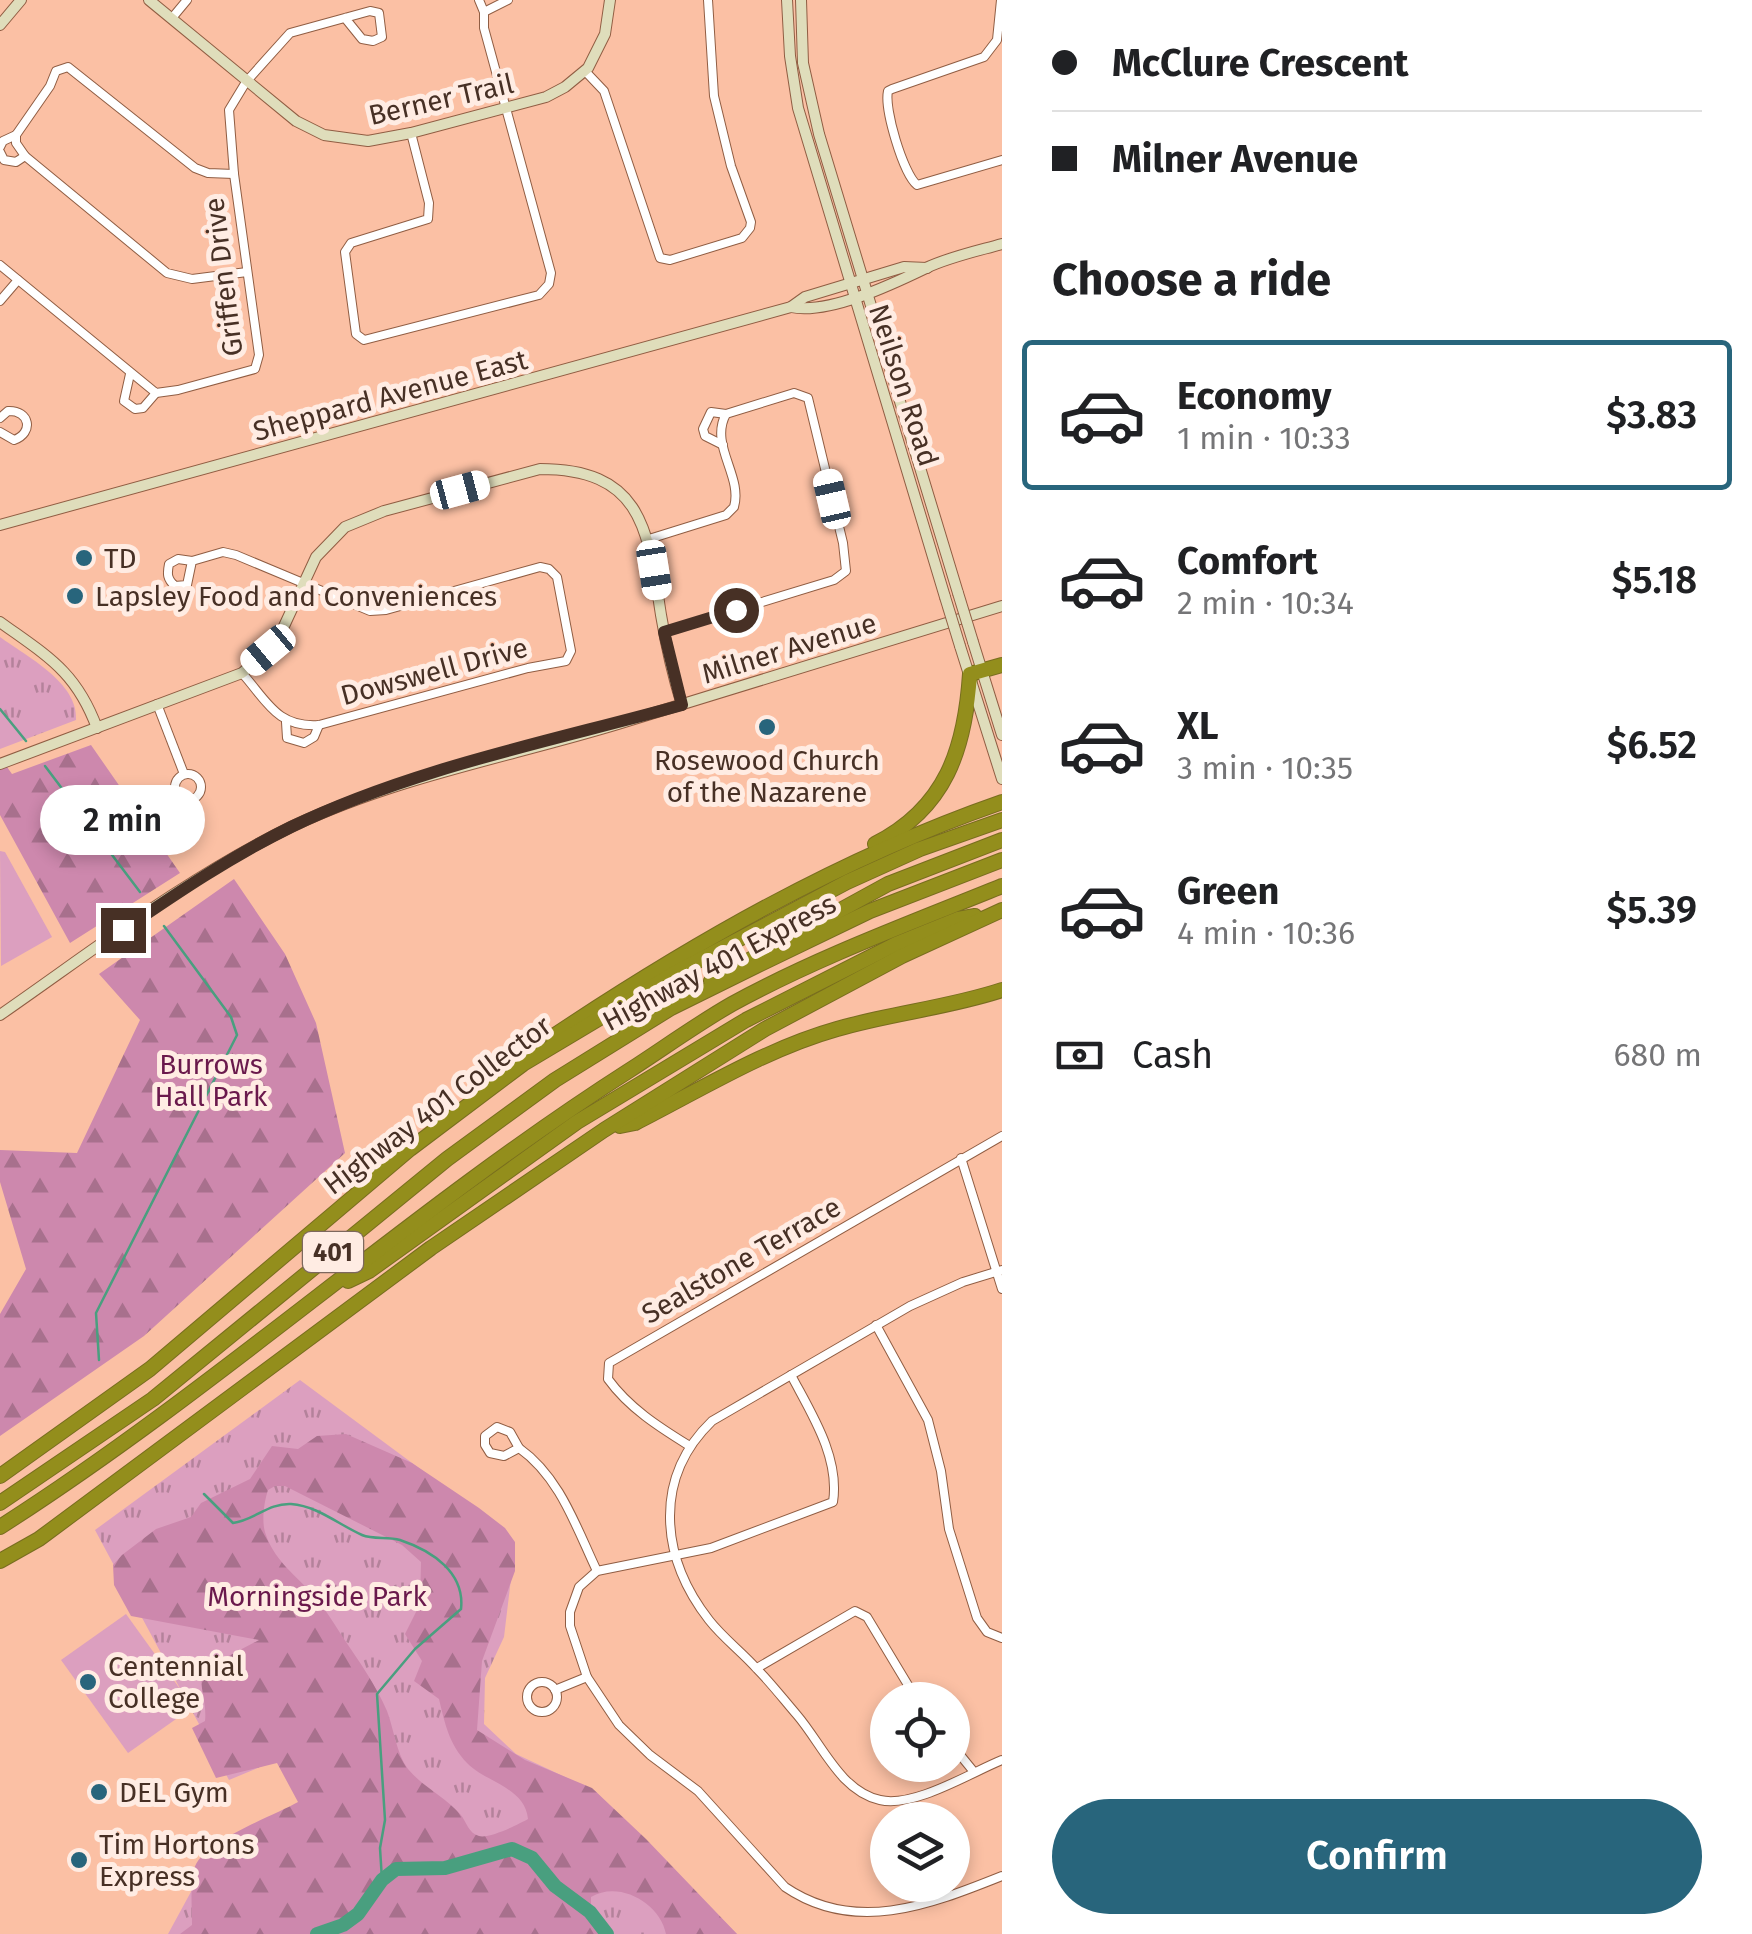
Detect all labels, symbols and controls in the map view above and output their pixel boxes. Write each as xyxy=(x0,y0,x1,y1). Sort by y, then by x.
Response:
text: McClure Crescent xyxy=(1112,40,1408,86)
street label: Berner Trail xyxy=(365,67,517,132)
text: Milner Avenue xyxy=(1112,136,1358,182)
street label: Griffen Drive xyxy=(197,196,250,358)
text: Choose a ride xyxy=(1052,253,1331,307)
street label: Neilson Road xyxy=(862,300,945,470)
street label: Sheppard Avenue East xyxy=(249,343,532,448)
icon: car xyxy=(1057,370,1147,460)
text: Economy xyxy=(1177,373,1332,419)
text: $3.83 xyxy=(1606,392,1697,438)
text: 1 min · 10:33 xyxy=(1177,419,1351,457)
car xyxy=(811,466,853,532)
car xyxy=(427,468,493,512)
icon: car xyxy=(1057,535,1147,625)
car xyxy=(634,538,674,602)
text: Comfort xyxy=(1177,538,1318,584)
place label: TD xyxy=(104,542,137,575)
marker: TD xyxy=(73,547,95,569)
text: $5.18 xyxy=(1612,557,1697,603)
place label: Lapsley Food and Conveniences xyxy=(95,580,497,613)
text: 2 min · 10:34 xyxy=(1177,584,1354,622)
marker: Lapsley Food and Conveniences xyxy=(64,585,86,607)
route start xyxy=(714,588,759,633)
street label: Milner Avenue xyxy=(698,606,880,691)
car xyxy=(235,619,301,681)
street label: Dowswell Drive xyxy=(337,631,531,712)
icon: car xyxy=(1057,700,1147,790)
text: XL xyxy=(1177,703,1219,749)
marker: Rosewood Church of the Nazarene xyxy=(756,716,778,738)
text: $6.52 xyxy=(1607,722,1697,768)
place label: Rosewood Church of the Nazarene xyxy=(654,744,880,809)
text: 3 min · 10:35 xyxy=(1177,749,1353,787)
callout: 2 min xyxy=(41,785,206,855)
text: 2 min xyxy=(83,801,162,839)
icon: car xyxy=(1057,865,1147,955)
text: Green xyxy=(1177,868,1280,914)
street label: Highway 401 Express xyxy=(597,887,841,1038)
text: $5.39 xyxy=(1606,887,1697,933)
route end xyxy=(101,908,146,953)
text: 4 min · 10:36 xyxy=(1177,914,1355,952)
street label: Highway 401 Collector xyxy=(317,1009,558,1202)
icon: cash xyxy=(1052,1028,1107,1083)
text: Cash xyxy=(1132,1032,1213,1078)
text: 680 m xyxy=(1614,1036,1702,1074)
park label: Burrows Hall Park xyxy=(155,1048,268,1113)
street label: Sealstone Terrace xyxy=(636,1190,846,1331)
road number: 401 xyxy=(303,1232,363,1272)
park label: Morningside Park xyxy=(207,1580,427,1613)
place label: Centennial College xyxy=(108,1650,244,1715)
marker: Centennial College xyxy=(77,1671,99,1693)
map controls xyxy=(870,1682,970,1902)
button: locate xyxy=(870,1682,970,1782)
place label: DEL Gym xyxy=(119,1776,229,1809)
marker: DEL Gym xyxy=(88,1781,110,1803)
button: Confirm xyxy=(1052,1799,1702,1914)
button: layers xyxy=(870,1802,970,1902)
place label: Tim Hortons Express xyxy=(99,1828,255,1893)
marker: Tim Hortons Express xyxy=(68,1849,90,1871)

